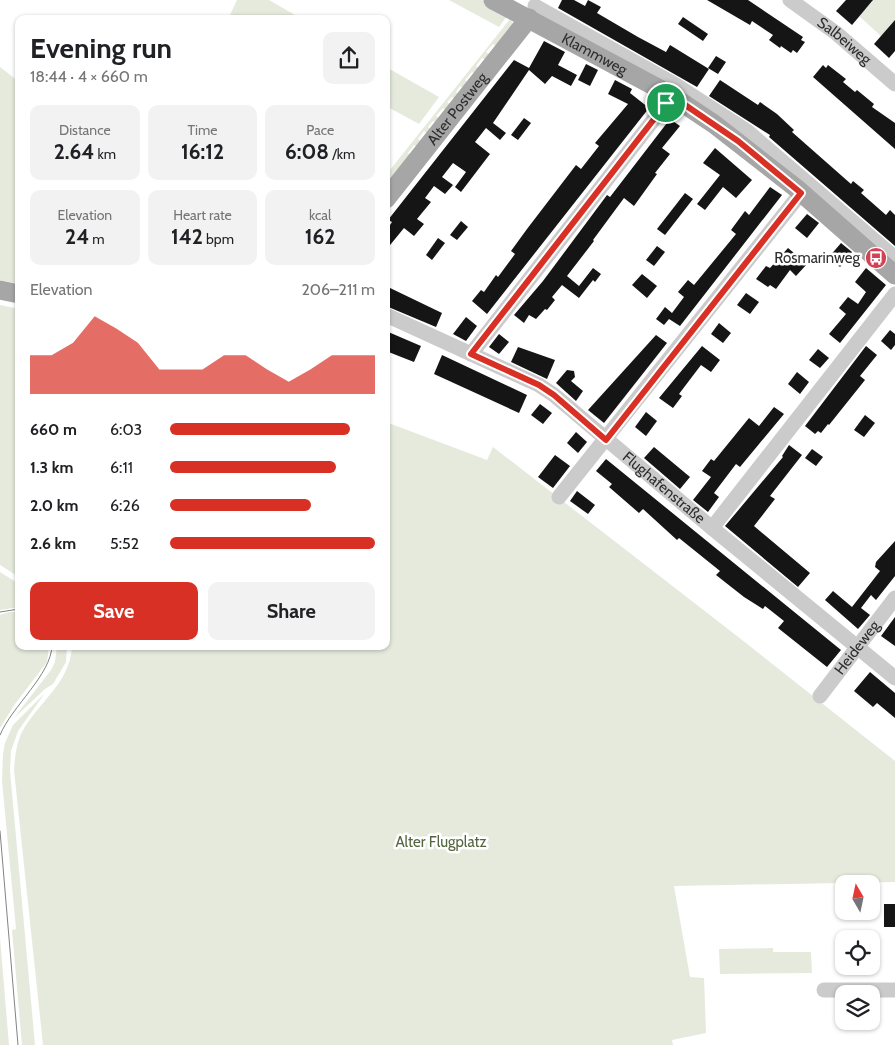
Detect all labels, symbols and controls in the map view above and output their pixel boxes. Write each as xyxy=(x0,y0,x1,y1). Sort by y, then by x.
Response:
street label: Salbeiweg xyxy=(814,13,875,69)
street label: Klammweg xyxy=(559,29,631,79)
text: Evening run xyxy=(30,31,172,65)
button: share xyxy=(323,32,375,84)
text: 18:44 · 4 × 660 m xyxy=(30,67,148,86)
street label: Alter Postweg xyxy=(423,69,492,149)
pin xyxy=(645,82,687,124)
icon: arrive xyxy=(652,89,680,117)
text: Distance xyxy=(59,121,111,139)
text: Time xyxy=(188,121,217,139)
text: Pace xyxy=(306,121,334,139)
text: 2.64 xyxy=(54,139,94,164)
text: 16:12 xyxy=(181,139,224,164)
text: 6:08 xyxy=(285,139,329,164)
text: km xyxy=(94,145,116,163)
text: /km xyxy=(329,145,355,163)
text: Elevation xyxy=(57,206,112,224)
text: Heart rate xyxy=(173,206,232,224)
text: kcal xyxy=(309,206,331,224)
text: 24 xyxy=(65,224,89,249)
text: 142 xyxy=(171,224,203,249)
text: 162 xyxy=(305,224,335,249)
text: m xyxy=(89,230,105,248)
text: bpm xyxy=(203,230,234,248)
bus stop icon: Rosmarinweg xyxy=(864,246,888,270)
place label: Rosmarinweg xyxy=(774,249,861,267)
text: Elevation xyxy=(30,280,93,299)
text: 206–211 m xyxy=(301,280,375,299)
text: 660 m xyxy=(30,420,77,439)
text: 6:03 xyxy=(110,420,142,439)
street label: Flughafenstraße xyxy=(619,448,709,528)
text: 1.3 km xyxy=(30,458,73,477)
text: 6:11 xyxy=(110,458,133,477)
text: 2.0 km xyxy=(30,496,78,515)
text: 6:26 xyxy=(110,496,140,515)
text: 2.6 km xyxy=(30,534,76,553)
text: 5:52 xyxy=(110,534,139,553)
button: Save xyxy=(30,582,198,640)
button: Share xyxy=(208,582,375,640)
street label: Heideweg xyxy=(831,617,884,678)
park label: Alter Flugplatz xyxy=(395,833,487,851)
north arrow xyxy=(835,875,880,920)
map controls xyxy=(835,875,880,1030)
button: locate xyxy=(835,930,880,975)
button: layers xyxy=(835,985,880,1030)

